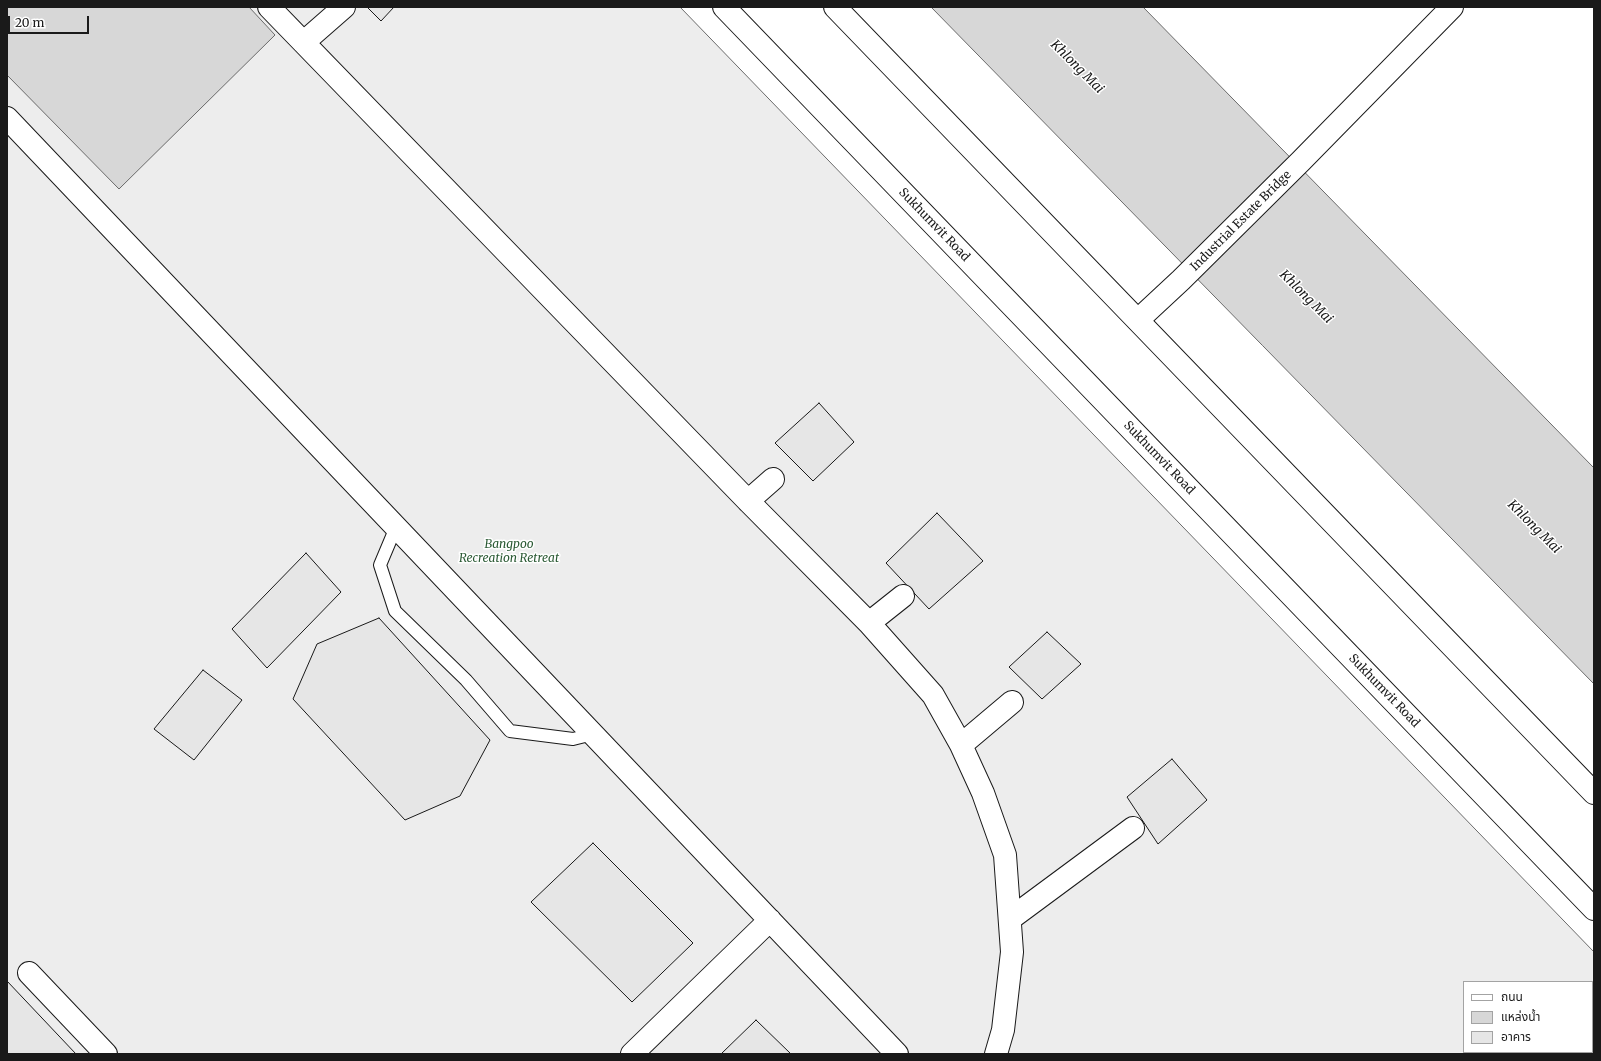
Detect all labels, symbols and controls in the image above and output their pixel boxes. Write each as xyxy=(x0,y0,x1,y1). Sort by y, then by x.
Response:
scale bar xyxy=(10,8,91,34)
text: 20 m xyxy=(15,15,44,30)
water label: Khlong Mai xyxy=(1047,37,1107,97)
street label: Industrial Estate Bridge xyxy=(1188,168,1294,274)
street label: Sukhumvit Road xyxy=(896,186,972,264)
water label: Khlong Mai xyxy=(1276,267,1336,327)
street label: Sukhumvit Road xyxy=(1121,419,1197,497)
water label: Khlong Mai xyxy=(1504,497,1564,557)
park label: Bangpoo Recreation Retreat xyxy=(459,538,559,566)
street label: Sukhumvit Road xyxy=(1346,652,1422,730)
legend xyxy=(1463,981,1593,1053)
text: ถนน xyxy=(1501,989,1523,1004)
text: แหล่งน้ำ xyxy=(1501,1009,1540,1024)
text: อาคาร xyxy=(1501,1029,1531,1044)

